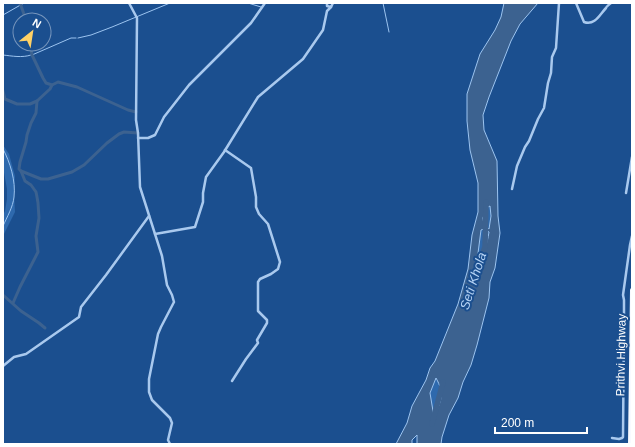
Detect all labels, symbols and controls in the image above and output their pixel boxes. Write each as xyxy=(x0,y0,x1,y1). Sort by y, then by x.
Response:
north arrow xyxy=(12,12,52,52)
text: N xyxy=(31,16,43,31)
water label: Seti Khola xyxy=(457,250,489,312)
street label: Prithvi Highway xyxy=(613,314,629,396)
scale bar xyxy=(495,409,587,435)
text: 200 m xyxy=(501,416,534,430)

